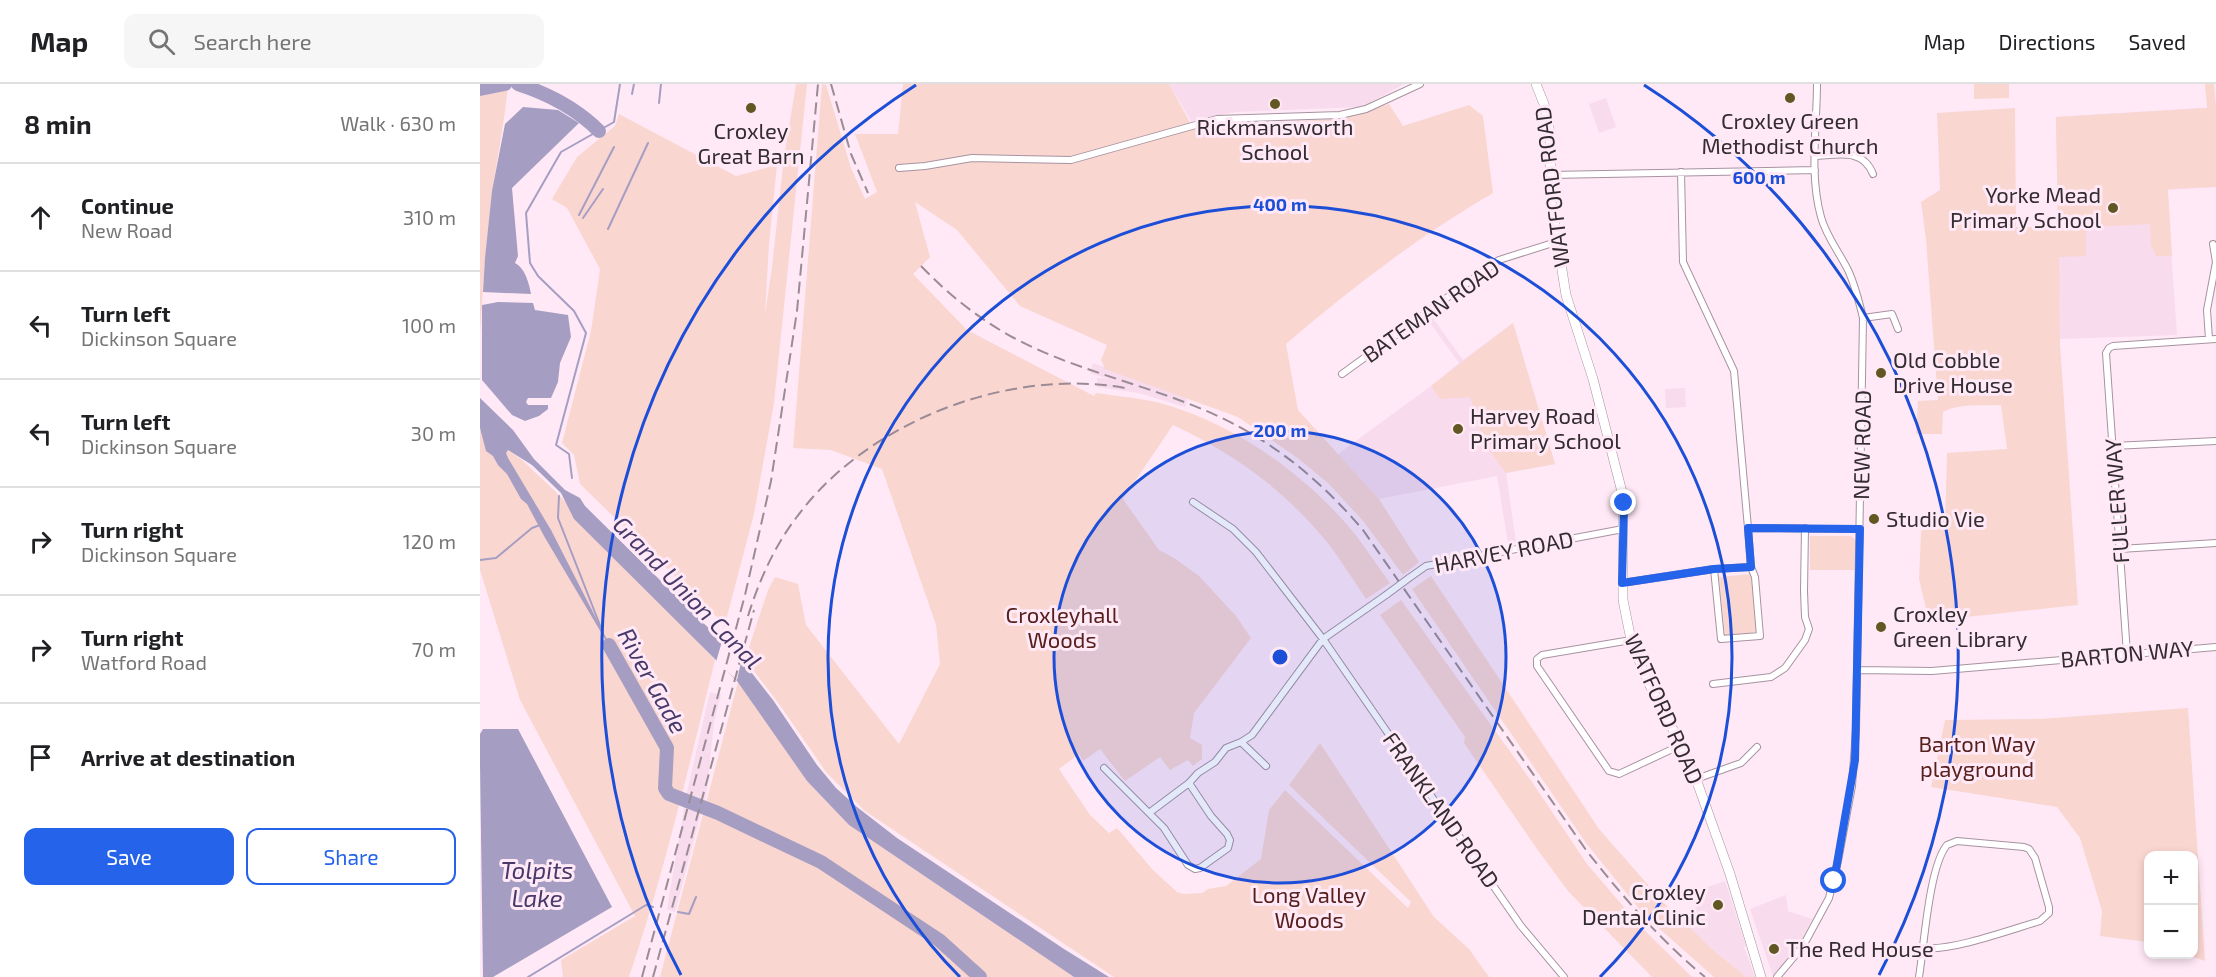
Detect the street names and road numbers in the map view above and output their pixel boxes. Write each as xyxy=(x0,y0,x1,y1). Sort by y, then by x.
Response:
street label: WATFORD ROAD xyxy=(1528,105,1574,269)
street label: BATEMAN ROAD xyxy=(1357,253,1504,367)
street label: NEW ROAD xyxy=(1847,390,1875,500)
street label: FULLER WAY xyxy=(2099,437,2133,564)
street label: HARVEY ROAD xyxy=(1432,525,1575,577)
street label: WATFORD ROAD xyxy=(1620,630,1710,788)
street label: BARTON WAY xyxy=(2059,634,2195,672)
street label: FRANKLAND ROAD xyxy=(1378,727,1505,892)

